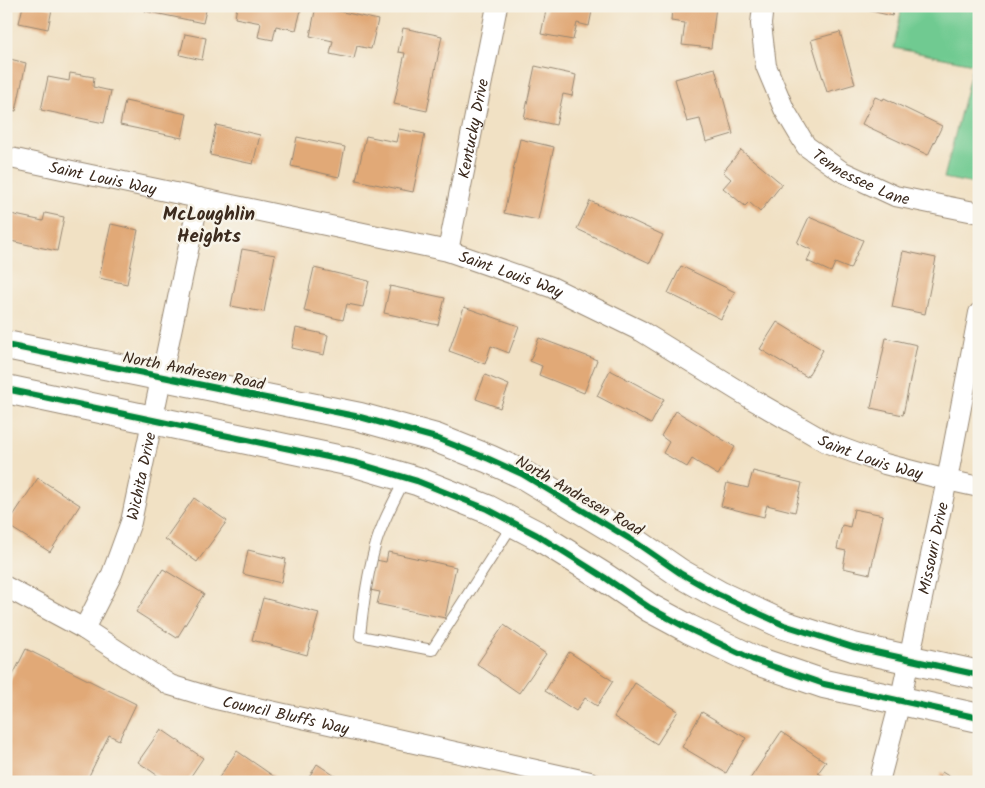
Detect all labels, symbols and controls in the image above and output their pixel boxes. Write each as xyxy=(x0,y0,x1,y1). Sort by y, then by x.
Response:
street label: Kentucky Drive xyxy=(452,77,496,181)
street label: Tennessee Lane xyxy=(807,143,912,213)
street label: Saint Louis Way xyxy=(46,155,159,203)
district label: McLoughlin Heights xyxy=(163,200,255,252)
street label: Saint Louis Way xyxy=(455,245,568,305)
street label: North Andresen Road xyxy=(120,345,268,398)
street label: Saint Louis Way xyxy=(812,429,926,487)
street label: Wichita Drive xyxy=(121,430,164,523)
street label: North Andresen Road xyxy=(510,449,649,544)
street label: Missouri Drive xyxy=(912,500,956,597)
street label: Council Bluffs Way xyxy=(220,690,352,742)

